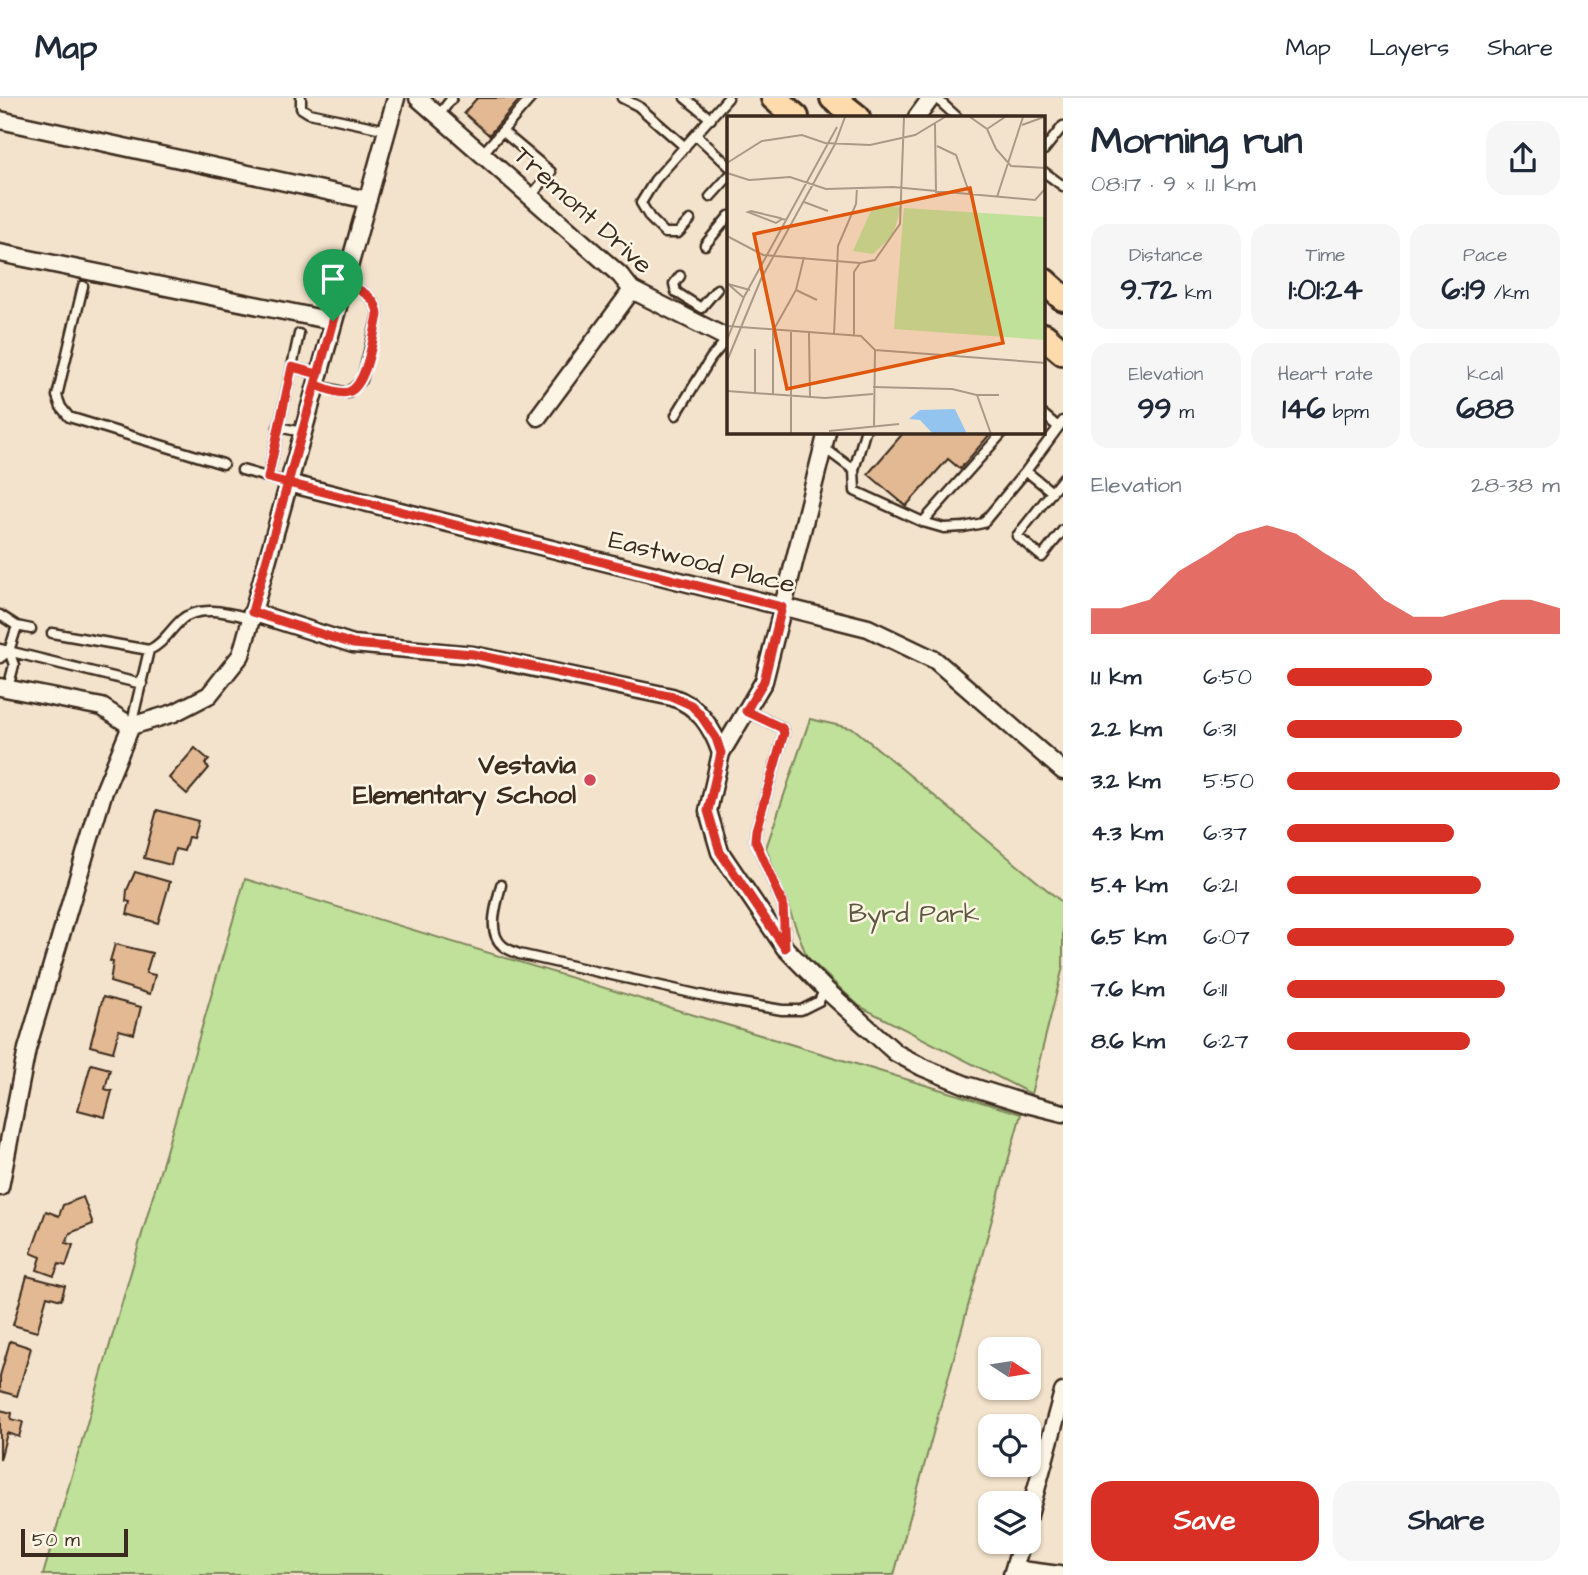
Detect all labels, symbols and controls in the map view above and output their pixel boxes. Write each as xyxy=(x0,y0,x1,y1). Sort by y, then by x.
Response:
text: Map xyxy=(35,25,97,71)
text: Map xyxy=(1286,31,1331,65)
text: Layers xyxy=(1369,31,1449,65)
text: Share xyxy=(1487,31,1553,65)
inset map xyxy=(727,116,1046,434)
text: Morning run xyxy=(1091,116,1303,168)
button: share xyxy=(1486,121,1560,195)
street label: Tremont Drive xyxy=(506,138,660,282)
text: 08:17 · 9 × 1.1 km xyxy=(1091,168,1256,200)
text: Distance xyxy=(1129,242,1203,269)
text: Time xyxy=(1306,242,1345,269)
text: Pace xyxy=(1463,242,1507,269)
pin xyxy=(303,249,363,321)
icon: arrive xyxy=(314,260,352,298)
text: 9.72 xyxy=(1120,269,1177,311)
text: 1:01:24 xyxy=(1288,269,1363,311)
text: 6:19 xyxy=(1441,269,1486,311)
text: km xyxy=(1177,280,1211,307)
text: /km xyxy=(1486,280,1529,307)
text: Elevation xyxy=(1128,361,1203,388)
text: Heart rate xyxy=(1278,361,1373,388)
text: kcal xyxy=(1467,361,1503,388)
text: 99 xyxy=(1138,388,1172,430)
text: 146 xyxy=(1282,388,1325,430)
text: 688 xyxy=(1456,388,1514,430)
text: m xyxy=(1172,399,1194,426)
text: bpm xyxy=(1325,399,1369,426)
text: Elevation xyxy=(1091,469,1182,501)
text: 28–38 m xyxy=(1471,469,1560,501)
street label: Eastwood Place xyxy=(605,521,799,603)
text: 1.1 km xyxy=(1091,661,1141,693)
text: 6:50 xyxy=(1203,661,1252,693)
text: 2.2 km xyxy=(1091,713,1162,745)
text: 6:31 xyxy=(1203,713,1236,745)
place label: Vestavia Elementary School xyxy=(353,747,577,816)
text: 3.2 km xyxy=(1091,765,1160,797)
text: 5:50 xyxy=(1203,765,1254,797)
marker: Vestavia Elementary School xyxy=(582,772,598,788)
text: 4.3 km xyxy=(1091,817,1163,849)
text: 6:37 xyxy=(1203,817,1247,849)
text: 5.4 km xyxy=(1091,869,1167,901)
text: 6:21 xyxy=(1203,869,1237,901)
park label: Byrd Park xyxy=(849,896,980,934)
text: 6.5 km xyxy=(1091,921,1166,953)
text: 6:07 xyxy=(1203,921,1250,953)
text: 7.6 km xyxy=(1091,973,1164,1005)
text: 6:11 xyxy=(1203,973,1227,1005)
text: 8.6 km xyxy=(1091,1025,1165,1057)
text: 6:27 xyxy=(1203,1025,1249,1057)
north arrow xyxy=(978,1337,1041,1400)
map controls xyxy=(978,1337,1041,1554)
button: locate xyxy=(978,1414,1041,1477)
button: Save xyxy=(1091,1481,1319,1561)
button: Share xyxy=(1333,1481,1560,1561)
button: layers xyxy=(978,1491,1041,1554)
scale bar xyxy=(21,1526,128,1558)
text: 50 m xyxy=(32,1527,80,1554)

